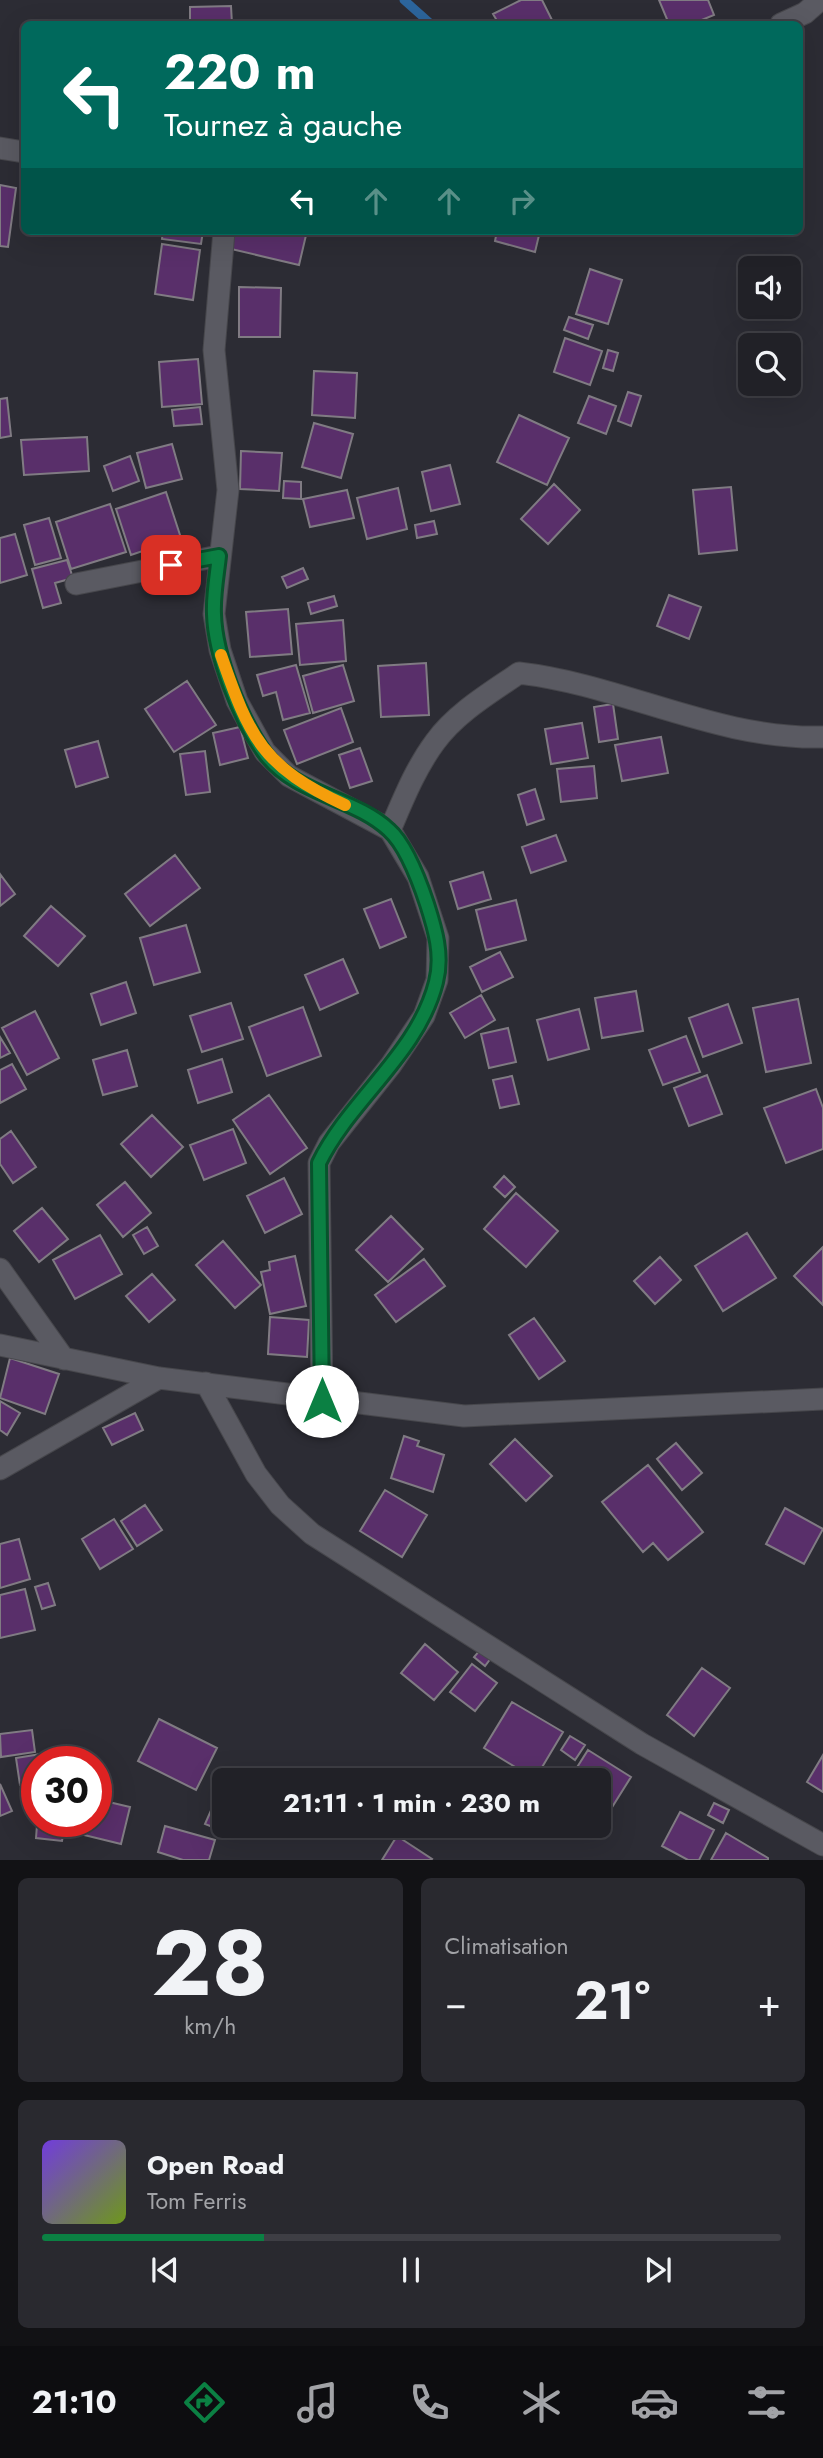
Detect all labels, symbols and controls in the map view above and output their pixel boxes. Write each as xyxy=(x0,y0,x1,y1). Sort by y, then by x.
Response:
text: 220 m xyxy=(164,37,316,107)
icon: left xyxy=(49,49,140,140)
text: Tournez à gauche xyxy=(164,102,402,148)
icon: left xyxy=(284,182,322,220)
icon: ahead xyxy=(357,182,395,220)
icon: ahead xyxy=(430,182,468,220)
icon: right xyxy=(503,182,541,220)
map controls xyxy=(738,256,801,396)
button: sound xyxy=(738,256,801,319)
button: search xyxy=(738,333,801,396)
pin xyxy=(141,535,201,595)
icon: arrive xyxy=(152,546,190,584)
position arrow xyxy=(285,1364,359,1438)
speed limit sign: 30 xyxy=(21,1746,112,1837)
text: 21:11 · 1 min · 230 m xyxy=(283,1784,540,1822)
text: 28 xyxy=(152,1898,269,2029)
text: Climatisation xyxy=(445,1929,569,1963)
text: 21° xyxy=(574,1963,650,2039)
text: − xyxy=(445,1975,467,2030)
text: + xyxy=(758,1975,781,2030)
text: km/h xyxy=(184,2009,236,2043)
text: Open Road xyxy=(147,2146,284,2184)
text: Tom Ferris xyxy=(147,2184,246,2218)
icon: previous xyxy=(146,2251,184,2289)
icon: pause xyxy=(392,2251,430,2289)
icon: next xyxy=(639,2251,677,2289)
icon: directions xyxy=(180,2378,229,2427)
icon: music xyxy=(293,2378,342,2427)
icon: phone xyxy=(405,2378,454,2427)
icon: climate xyxy=(517,2378,566,2427)
icon: car xyxy=(630,2378,679,2427)
icon: filters xyxy=(742,2378,791,2427)
text: 21:10 xyxy=(32,2379,117,2425)

